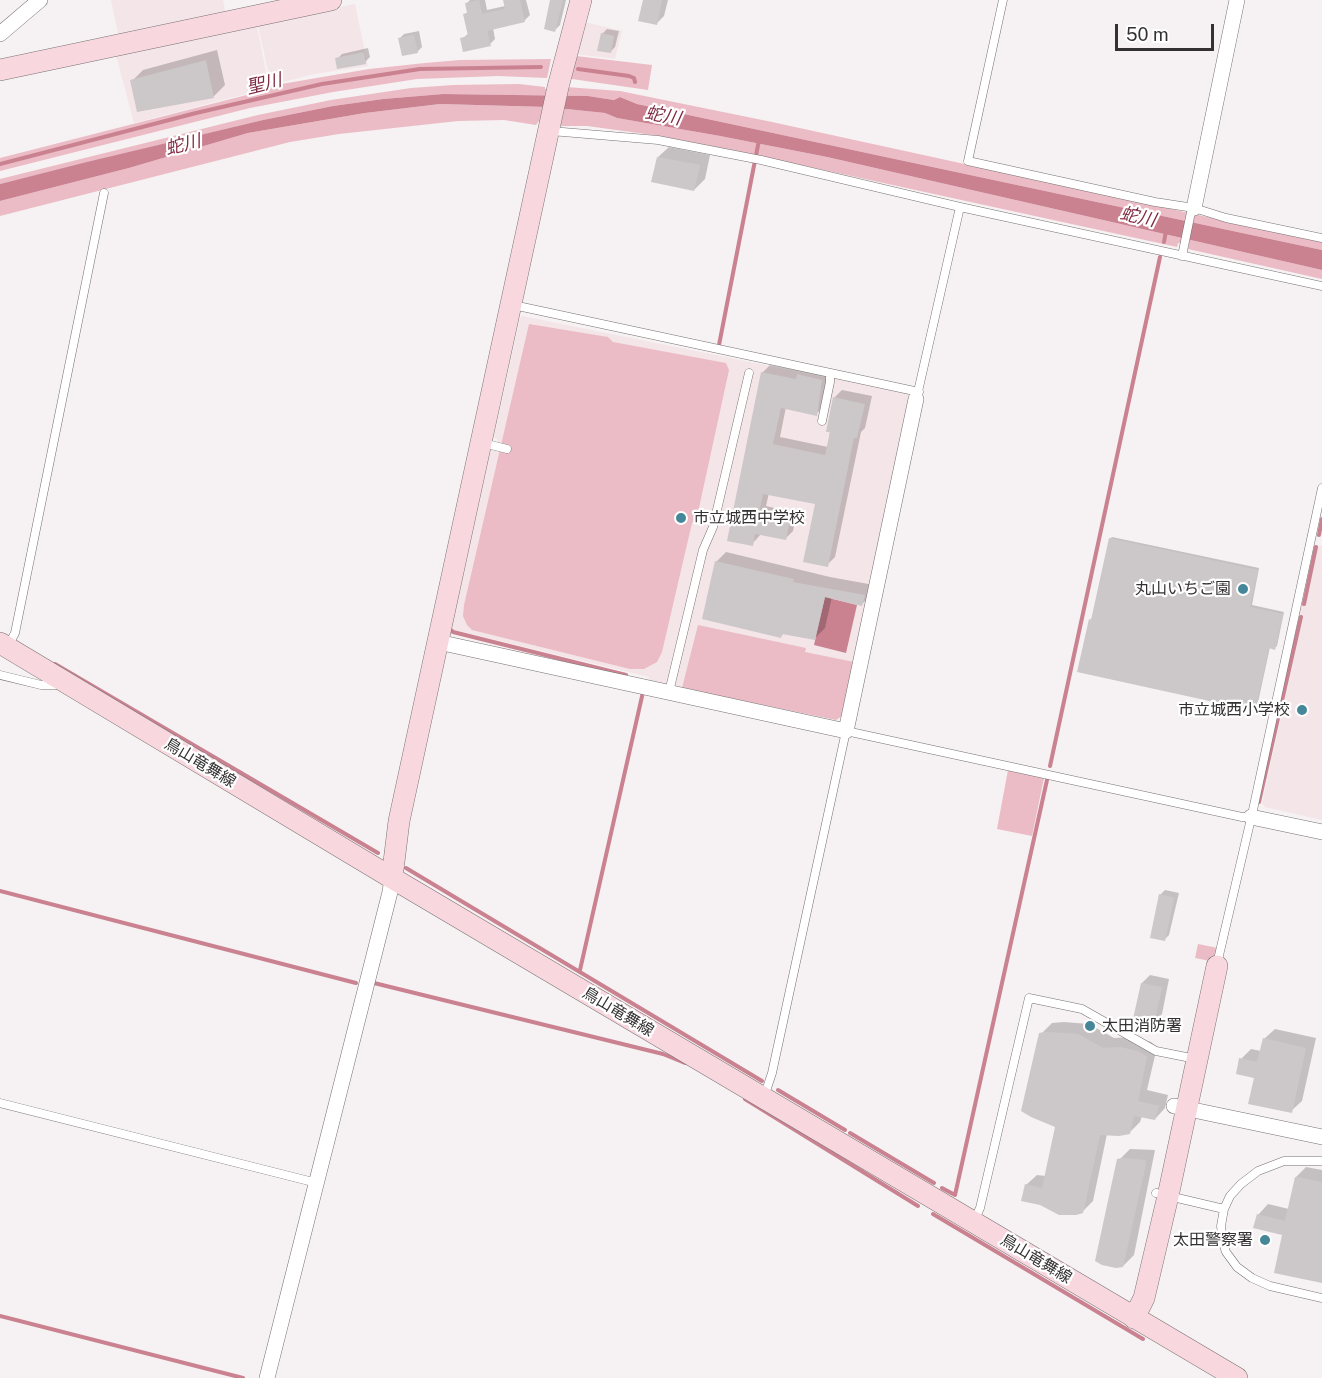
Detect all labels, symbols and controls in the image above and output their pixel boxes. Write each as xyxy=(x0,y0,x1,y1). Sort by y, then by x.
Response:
scale bar xyxy=(1118,12,1217,50)
text: 50 m xyxy=(1126,24,1169,45)
water label: 聖川 xyxy=(244,69,284,99)
water label: 蛇川 xyxy=(643,102,683,130)
water label: 蛇川 xyxy=(163,130,203,160)
water label: 蛇川 xyxy=(1118,203,1158,231)
place label: 市立城西中学校 xyxy=(693,508,805,528)
marker: 市立城西中学校 xyxy=(674,511,688,525)
place label: 丸山いちご園 xyxy=(1135,579,1231,599)
marker: 丸山いちご園 xyxy=(1236,582,1250,596)
place label: 市立城西小学校 xyxy=(1178,700,1290,720)
marker: 市立城西小学校 xyxy=(1295,703,1309,717)
street label: 鳥山竜舞線 xyxy=(161,734,239,792)
street label: 鳥山竜舞線 xyxy=(579,983,657,1041)
place label: 太田消防署 xyxy=(1102,1016,1182,1036)
marker: 太田消防署 xyxy=(1083,1019,1097,1033)
street label: 鳥山竜舞線 xyxy=(997,1230,1075,1288)
place label: 太田警察署 xyxy=(1173,1230,1253,1250)
marker: 太田警察署 xyxy=(1258,1233,1272,1247)

